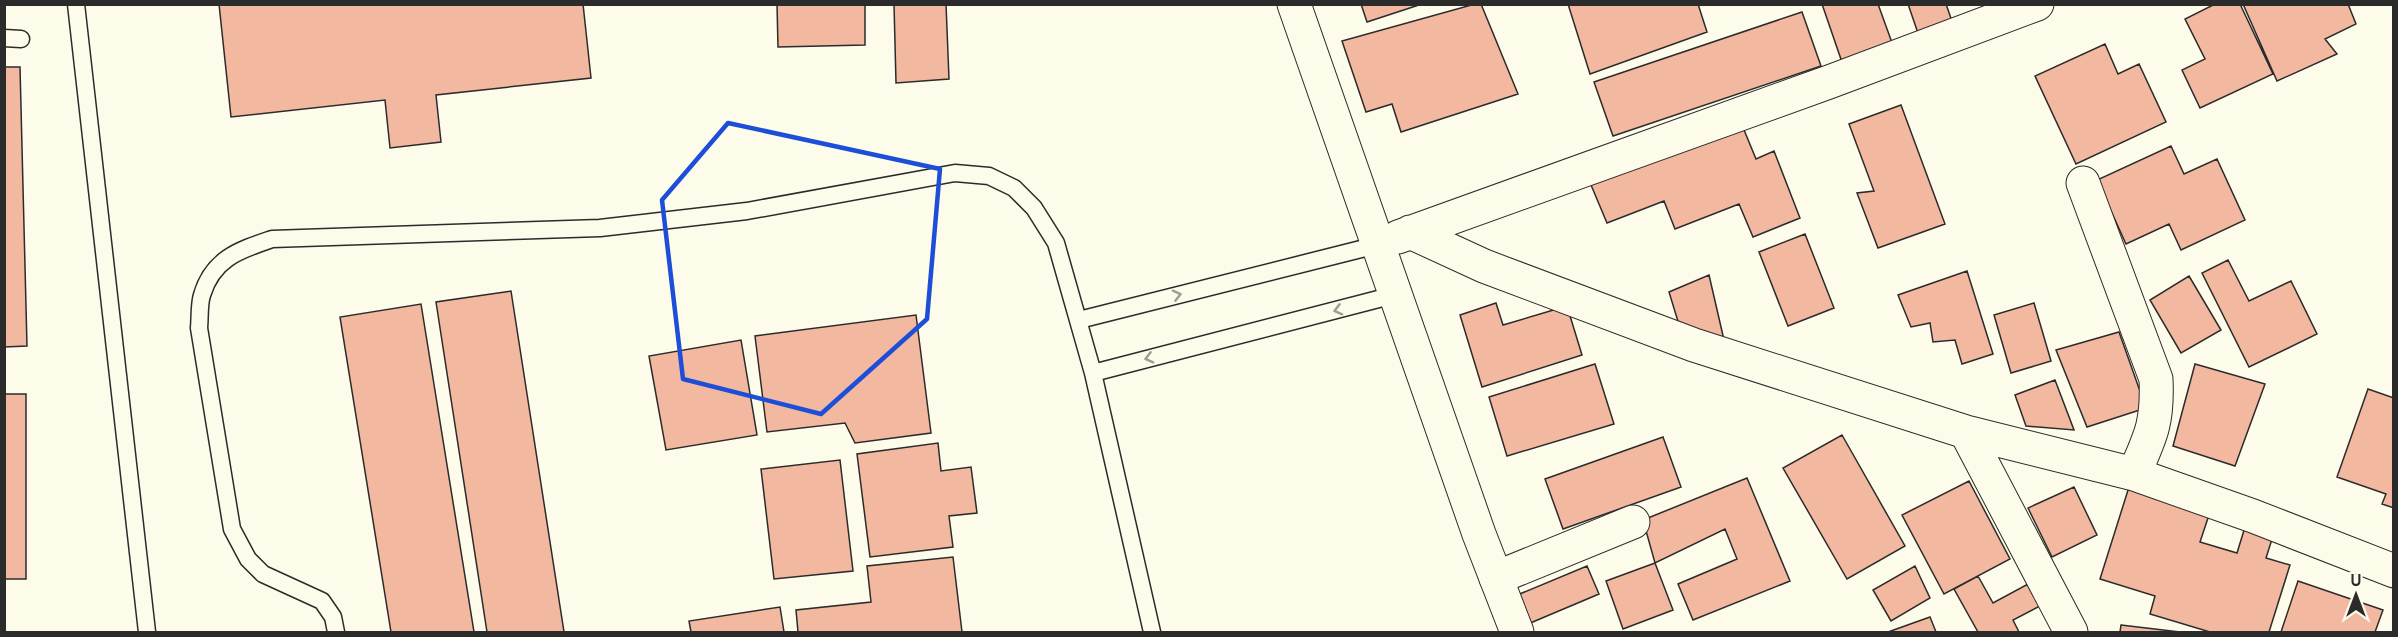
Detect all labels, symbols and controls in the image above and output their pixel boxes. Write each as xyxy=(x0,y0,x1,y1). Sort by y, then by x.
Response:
one-way arrow xyxy=(1171,290,1181,303)
one-way arrow xyxy=(1333,302,1343,315)
one-way arrow xyxy=(1144,351,1154,364)
north arrow xyxy=(2326,565,2386,625)
text: U xyxy=(2350,572,2362,592)

